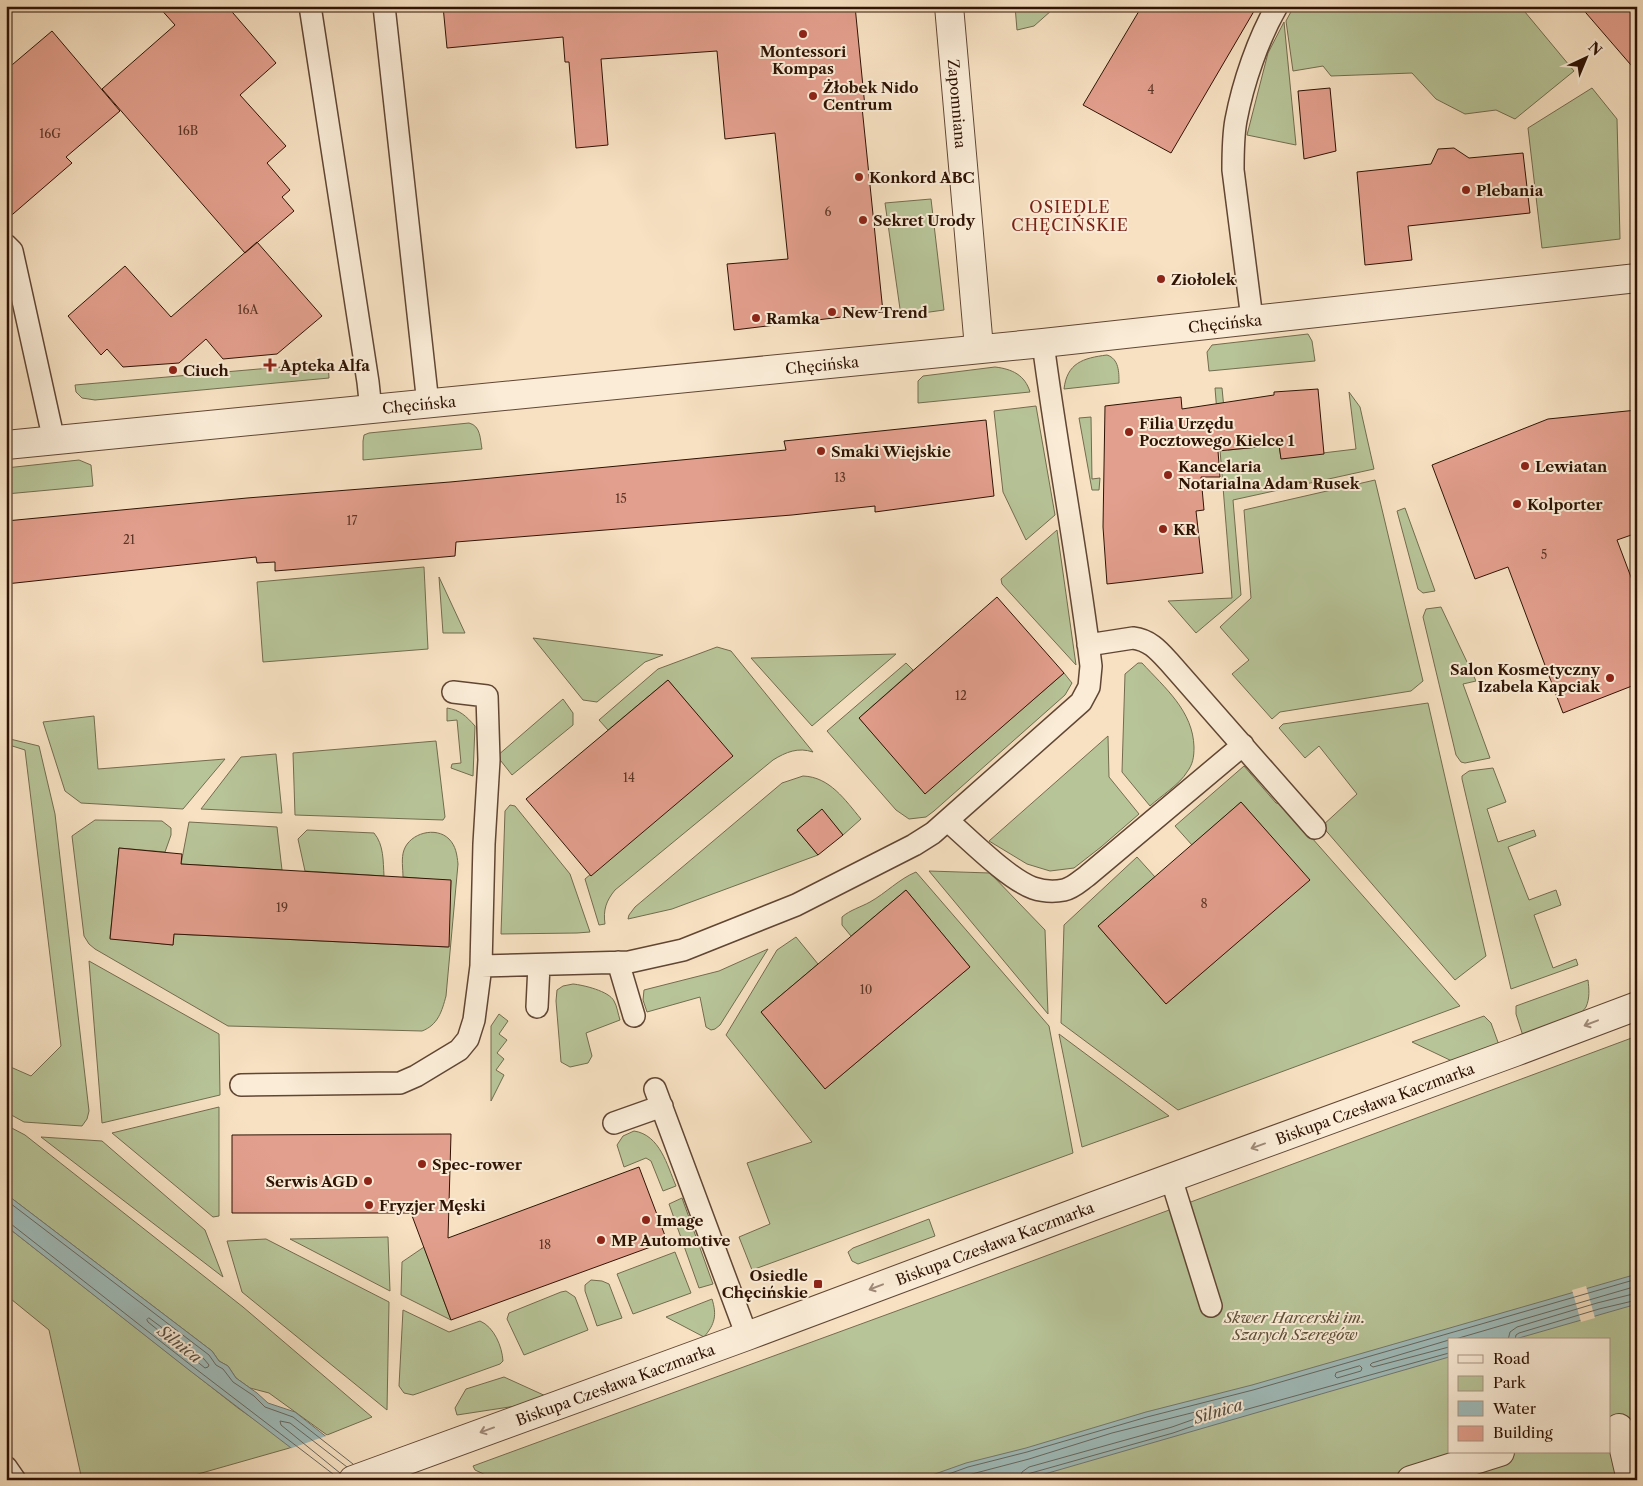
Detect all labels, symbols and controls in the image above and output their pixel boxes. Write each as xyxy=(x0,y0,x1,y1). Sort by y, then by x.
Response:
marker: Montessori Kompas xyxy=(797,28,809,40)
north arrow xyxy=(1560,32,1610,82)
text: N xyxy=(1584,38,1606,59)
place label: Montessori Kompas xyxy=(760,42,847,78)
street label: Zapomniana xyxy=(944,58,971,149)
place label: Żłobek Nido Centrum xyxy=(823,78,919,114)
house number: 4 xyxy=(1148,82,1155,97)
marker: Żłobek Nido Centrum xyxy=(807,90,819,102)
house number: 16B xyxy=(178,123,198,138)
house number: 16G xyxy=(39,126,61,141)
place label: Konkord ABC xyxy=(869,168,975,187)
marker: Konkord ABC xyxy=(853,171,865,183)
place label: Plebania xyxy=(1476,181,1544,200)
marker: Plebania xyxy=(1460,184,1472,196)
district label: OSIEDLE CHĘCIŃSKIE xyxy=(1011,197,1129,235)
house number: 6 xyxy=(824,204,832,219)
place label: Sekret Urody xyxy=(873,211,976,230)
marker: Sekret Urody xyxy=(857,214,869,226)
place label: Ziołolek xyxy=(1171,270,1237,289)
marker: Ziołolek xyxy=(1155,273,1167,285)
house number: 16A xyxy=(238,302,260,317)
place label: New Trend xyxy=(842,303,928,322)
marker: New Trend xyxy=(826,306,838,318)
place label: Ramka xyxy=(766,309,820,328)
street label: Chęcińska xyxy=(1187,310,1263,337)
marker: Ramka xyxy=(750,312,762,324)
street label: Chęcińska xyxy=(784,352,860,378)
place label: Apteka Alfa xyxy=(279,356,370,375)
marker: Apteka Alfa xyxy=(264,359,276,371)
place label: Ciuch xyxy=(183,361,230,380)
marker: Ciuch xyxy=(167,364,179,376)
street label: Chęcińska xyxy=(381,391,457,417)
place label: Filia Urzędu Pocztowego Kielce 1 xyxy=(1139,414,1295,450)
marker: Filia Urzędu Pocztowego Kielce 1 xyxy=(1123,426,1135,438)
place label: Smaki Wiejskie xyxy=(831,442,951,461)
marker: Smaki Wiejskie xyxy=(815,445,827,457)
place label: Kancelaria Notarialna Adam Rusek xyxy=(1178,457,1361,493)
place label: Lewiatan xyxy=(1535,457,1608,476)
marker: Lewiatan xyxy=(1519,460,1531,472)
marker: Kancelaria Notarialna Adam Rusek xyxy=(1162,469,1174,481)
house number: 13 xyxy=(834,470,846,485)
house number: 15 xyxy=(615,491,627,506)
place label: Kolporter xyxy=(1527,495,1603,514)
marker: Kolporter xyxy=(1511,498,1523,510)
house number: 17 xyxy=(347,513,358,528)
place label: KR xyxy=(1173,520,1198,539)
marker: KR xyxy=(1157,523,1169,535)
house number: 21 xyxy=(123,532,135,547)
house number: 5 xyxy=(1541,547,1547,562)
place label: Salon Kosmetyczny Izabela Kapciak xyxy=(1450,660,1601,696)
marker: Salon Kosmetyczny Izabela Kapciak xyxy=(1604,672,1616,684)
house number: 12 xyxy=(955,688,967,703)
house number: 14 xyxy=(623,770,635,785)
house number: 8 xyxy=(1200,896,1208,911)
house number: 19 xyxy=(276,900,288,915)
house number: 10 xyxy=(860,982,872,997)
one-way arrow xyxy=(1584,1019,1599,1028)
street label: Biskupa Czesława Kaczmarka xyxy=(1273,1058,1477,1148)
one-way arrow xyxy=(1251,1142,1266,1151)
place label: Spec-rower xyxy=(432,1155,523,1174)
marker: Spec-rower xyxy=(416,1158,428,1170)
place label: Serwis AGD xyxy=(266,1172,358,1191)
marker: Serwis AGD xyxy=(362,1175,374,1187)
place label: Fryzjer Męski xyxy=(379,1196,486,1215)
street label: Biskupa Czesława Kaczmarka xyxy=(893,1197,1097,1289)
marker: Fryzjer Męski xyxy=(363,1199,375,1211)
place label: Image xyxy=(656,1211,704,1230)
marker: Image xyxy=(640,1214,652,1226)
place label: MP Automotive xyxy=(611,1231,730,1250)
marker: MP Automotive xyxy=(595,1234,607,1246)
house number: 18 xyxy=(539,1237,551,1252)
place label: Osiedle Chęcińskie xyxy=(722,1266,808,1302)
marker: Osiedle Chęcińskie xyxy=(812,1278,824,1290)
one-way arrow xyxy=(869,1283,884,1292)
park label: Skwer Harcerski im. Szarych Szeregów xyxy=(1223,1308,1366,1344)
water label: Silnica xyxy=(153,1320,206,1368)
legend xyxy=(1448,1338,1610,1454)
street label: Biskupa Czesława Kaczmarka xyxy=(513,1339,717,1429)
text: Road xyxy=(1493,1349,1530,1368)
text: Park xyxy=(1493,1373,1527,1392)
water label: Silnica xyxy=(1190,1394,1245,1428)
text: Water xyxy=(1492,1399,1537,1418)
text: Building xyxy=(1493,1423,1553,1442)
one-way arrow xyxy=(480,1426,495,1435)

